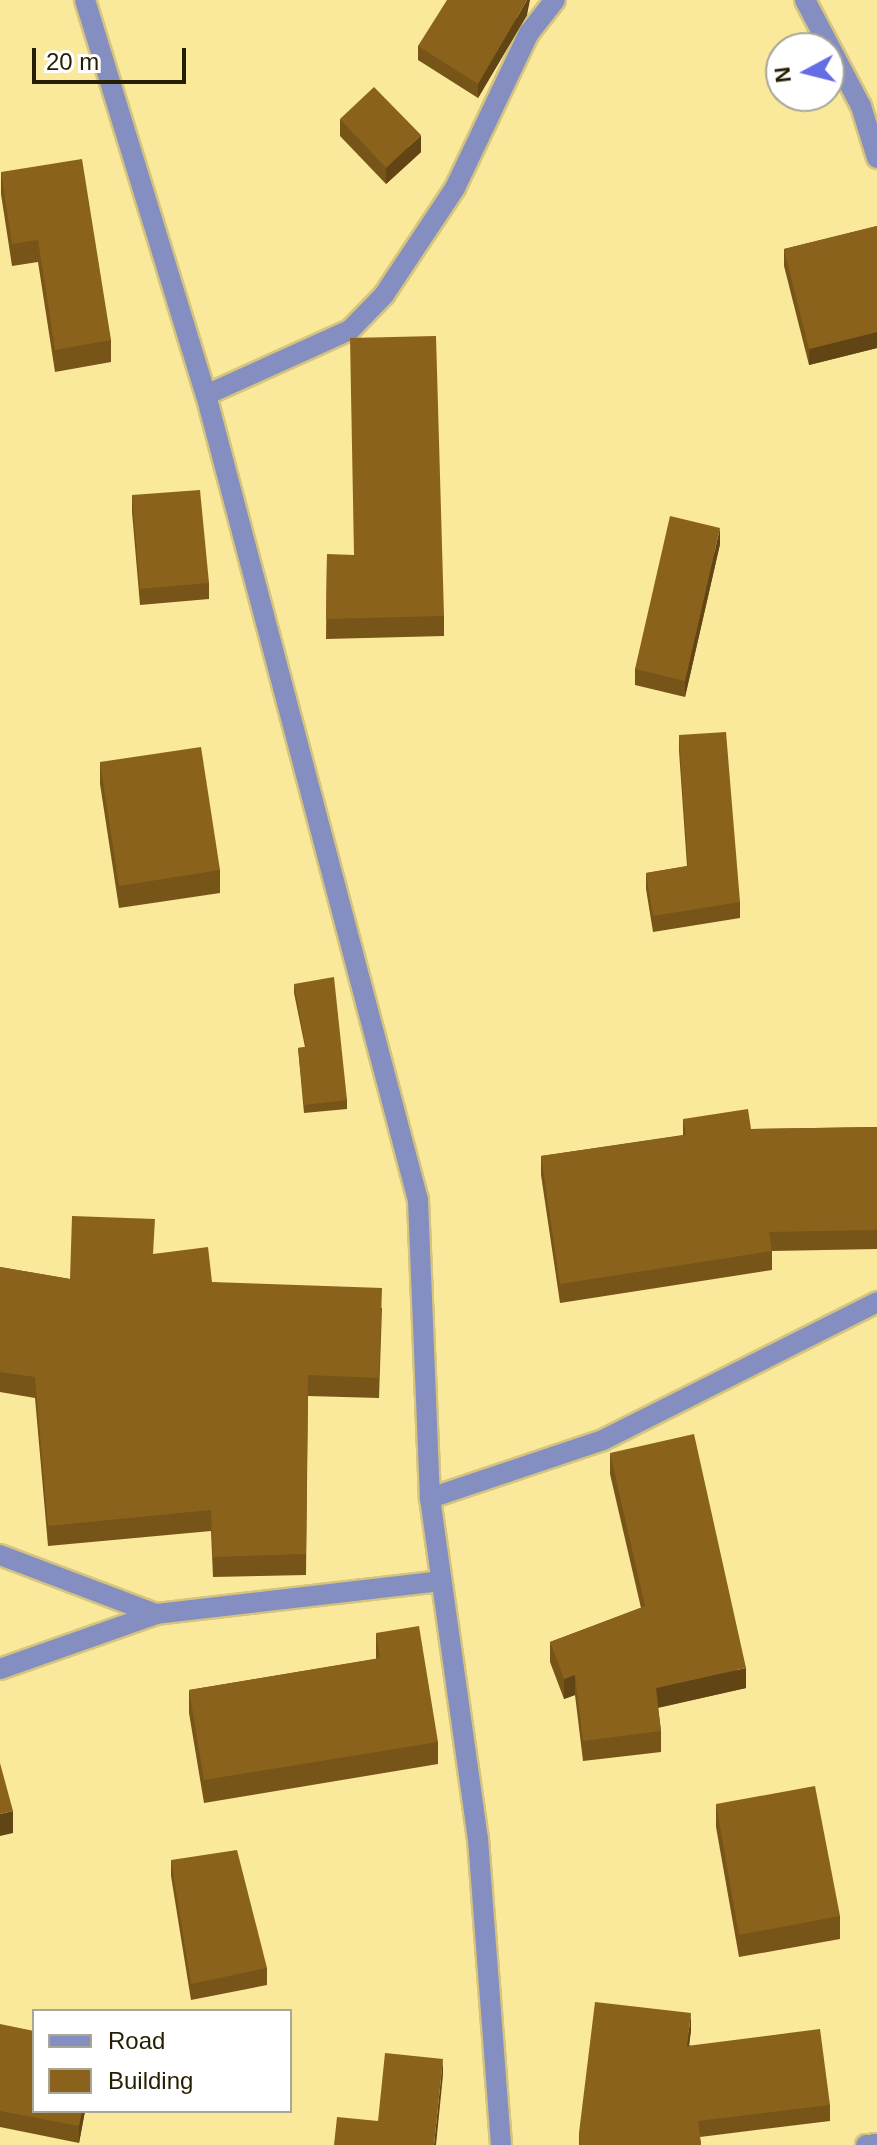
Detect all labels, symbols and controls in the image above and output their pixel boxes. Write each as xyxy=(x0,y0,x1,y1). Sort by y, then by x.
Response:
scale bar xyxy=(36,32,190,82)
north arrow xyxy=(765,32,845,112)
text: 20 m xyxy=(46,48,99,75)
text: N xyxy=(769,65,796,84)
legend xyxy=(32,2009,292,2113)
text: Road xyxy=(108,2027,165,2054)
text: Building xyxy=(108,2067,193,2094)

